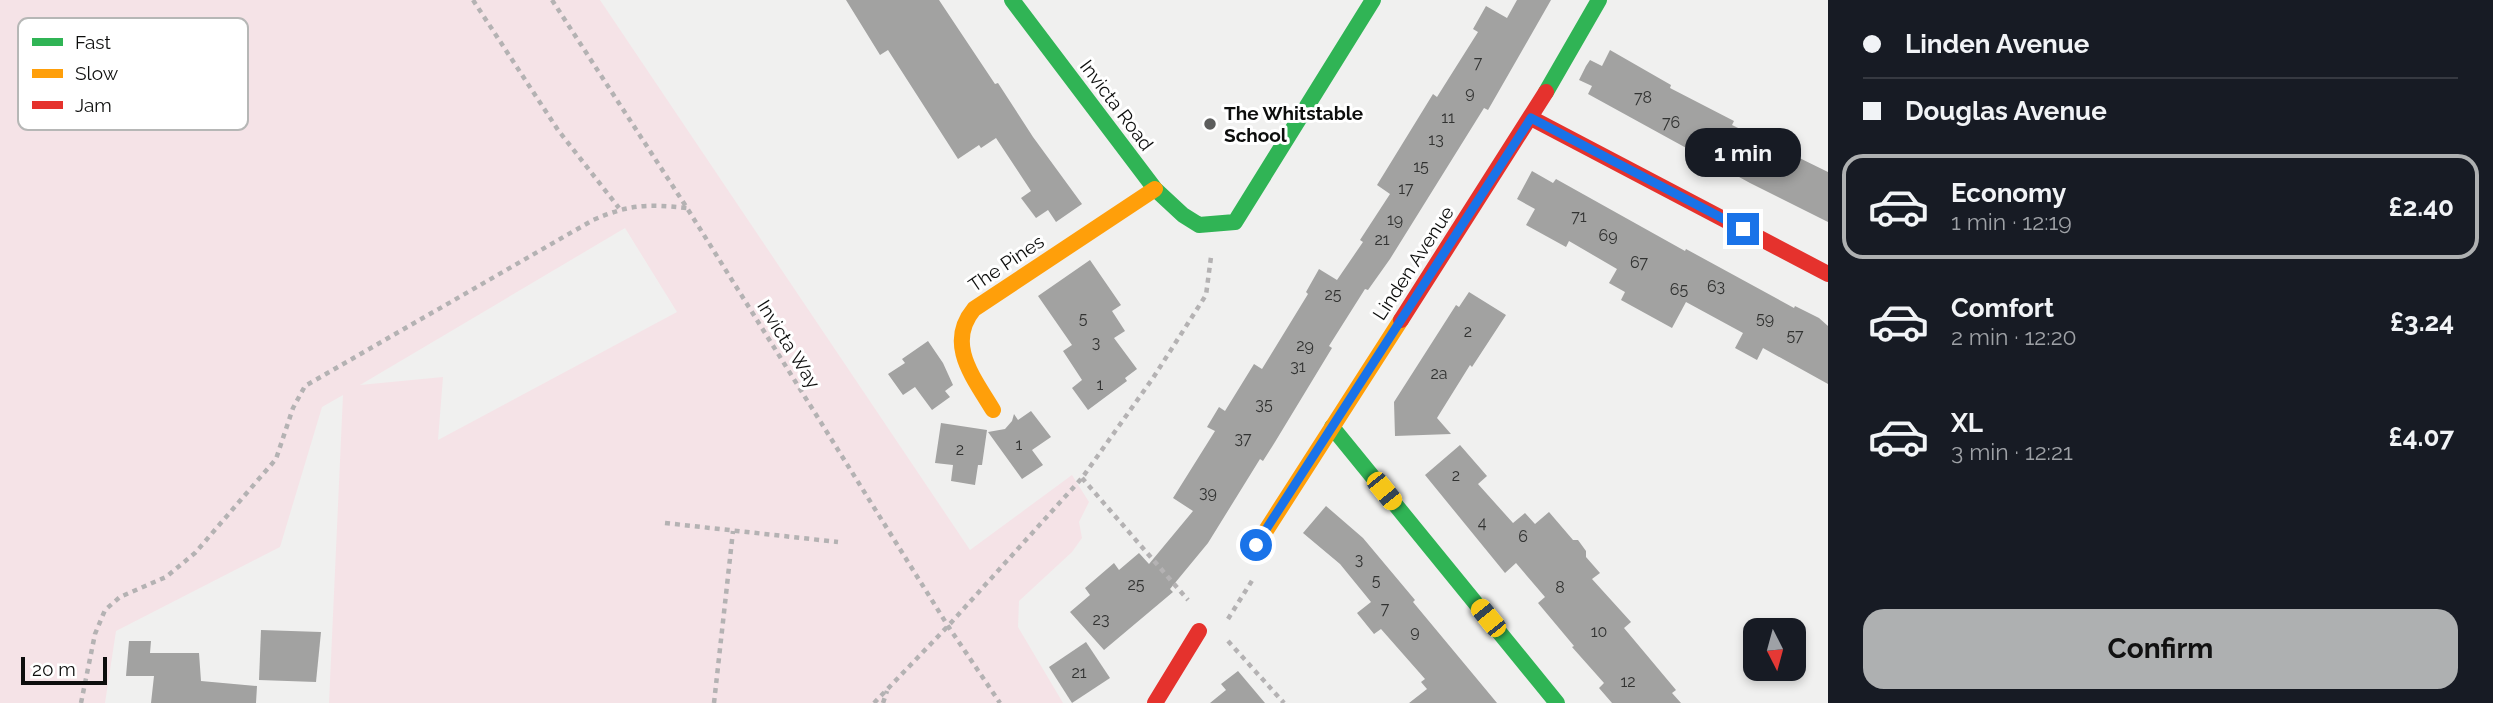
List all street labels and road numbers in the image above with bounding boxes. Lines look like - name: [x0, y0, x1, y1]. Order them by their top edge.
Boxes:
- street label: Invicta Road: [1076, 55, 1158, 155]
- street label: Linden Avenue: [1368, 202, 1458, 324]
- street label: The Pines: [964, 230, 1048, 296]
- street label: Invicta Way: [753, 296, 825, 392]

